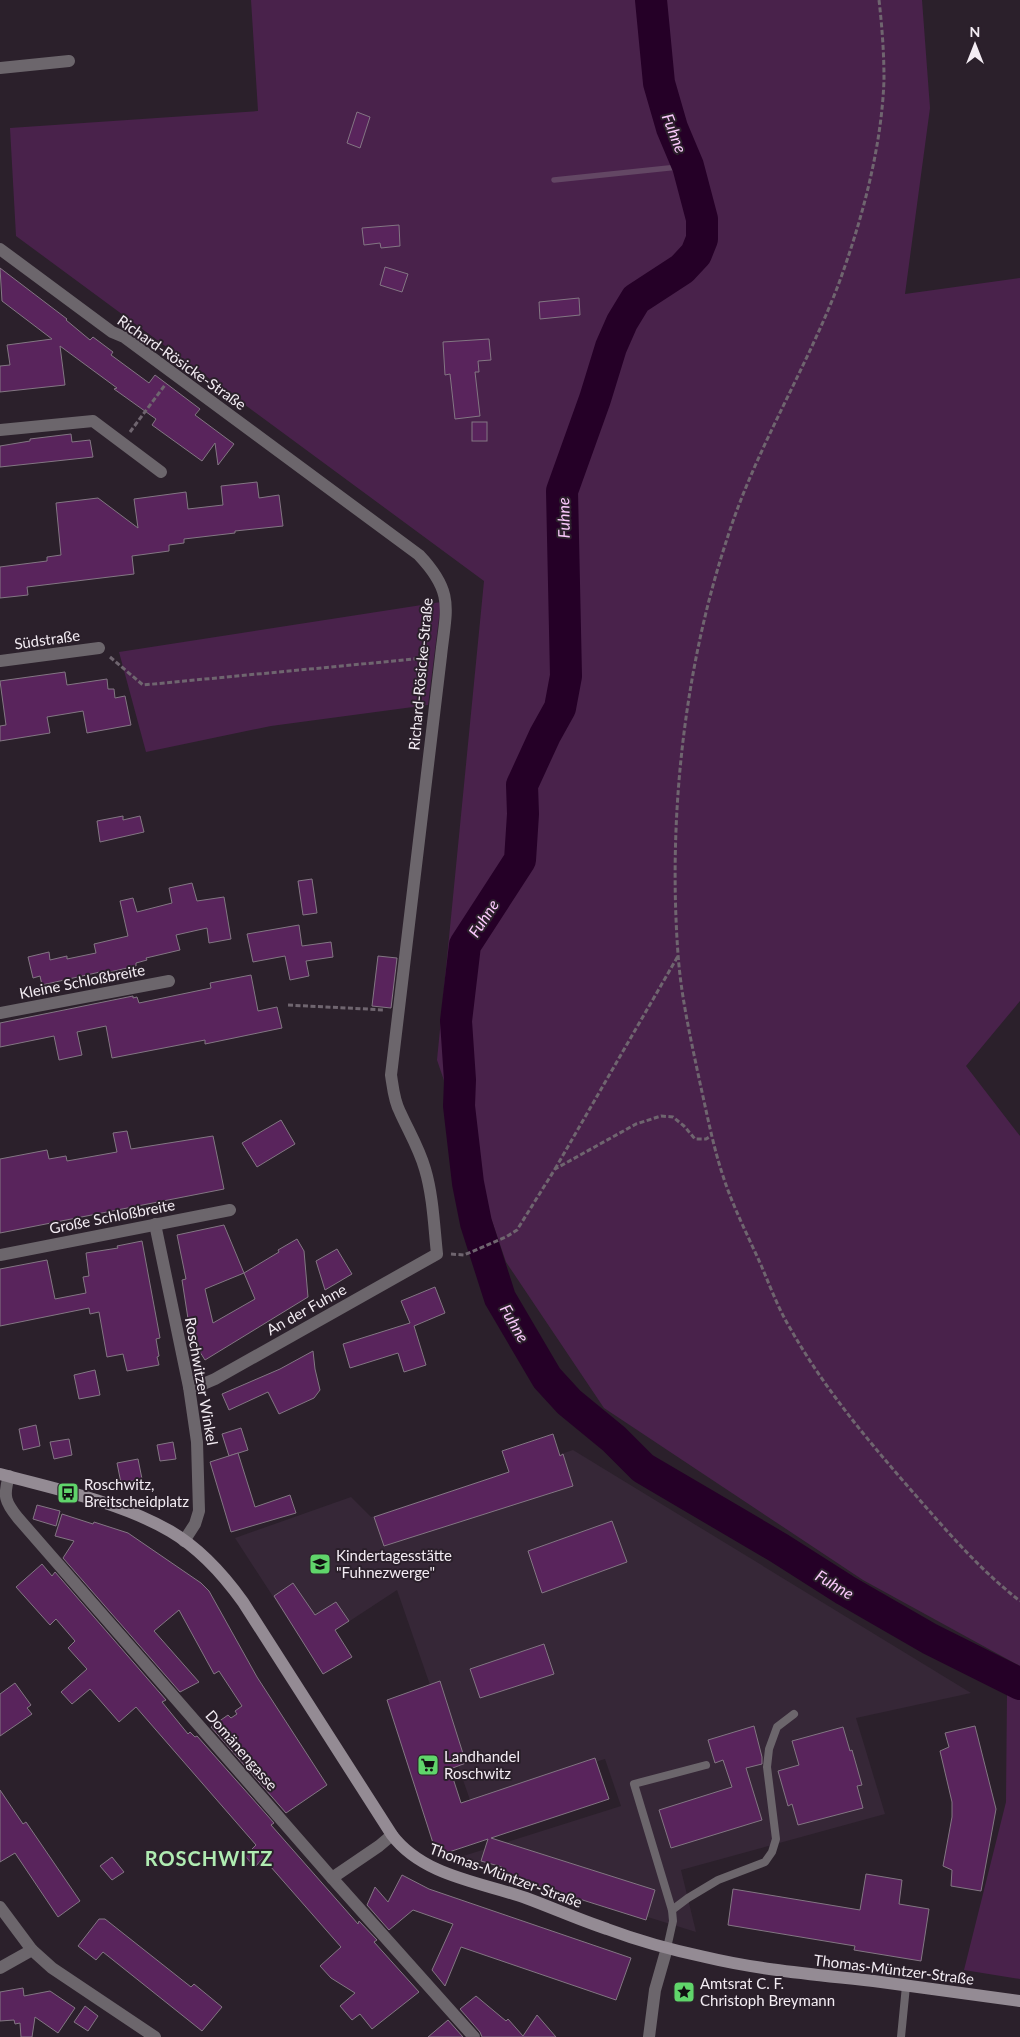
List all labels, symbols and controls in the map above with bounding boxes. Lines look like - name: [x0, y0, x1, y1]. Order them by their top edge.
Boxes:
- north arrow: [950, 20, 1000, 70]
- text: N: [970, 23, 980, 40]
- water label: Fuhne: [659, 110, 691, 156]
- street label: Richard-Rösicke-Straße: [114, 311, 250, 413]
- water label: Fuhne: [553, 497, 573, 539]
- street label: Richard-Rösicke-Straße: [404, 597, 436, 751]
- street label: Südstraße: [13, 625, 81, 653]
- water label: Fuhne: [464, 895, 502, 940]
- street label: Kleine Schloßbreite: [18, 960, 147, 1002]
- street label: Große Schloßbreite: [48, 1195, 176, 1237]
- street label: An der Fuhne: [263, 1280, 349, 1338]
- water label: Fuhne: [497, 1301, 534, 1346]
- street label: Roschwitzer Winkel: [182, 1316, 222, 1446]
- place label: Roschwitz, Breitscheidplatz: [84, 1475, 189, 1510]
- bus stop icon: Roschwitz, Breitscheidplatz: [56, 1481, 80, 1505]
- place label: Kindertagesstätte "Fuhnezwerge": [336, 1546, 452, 1581]
- school or university icon: Kindertagesstätte "Fuhnezwerge": [308, 1552, 332, 1576]
- water label: Fuhne: [813, 1565, 858, 1603]
- street label: Domänengasse: [202, 1706, 282, 1794]
- place label: Landhandel Roschwitz: [444, 1747, 520, 1782]
- supermarket icon: Landhandel Roschwitz: [416, 1753, 440, 1777]
- street label: Thomas-Müntzer-Straße: [427, 1839, 585, 1911]
- district label: ROSCHWITZ: [145, 1846, 273, 1870]
- street label: Thomas-Müntzer-Straße: [813, 1950, 975, 1988]
- place label: Amtsrat C. F. Christoph Breymann: [700, 1974, 835, 2009]
- place icon: Amtsrat C. F. Christoph Breymann: [672, 1980, 696, 2004]

